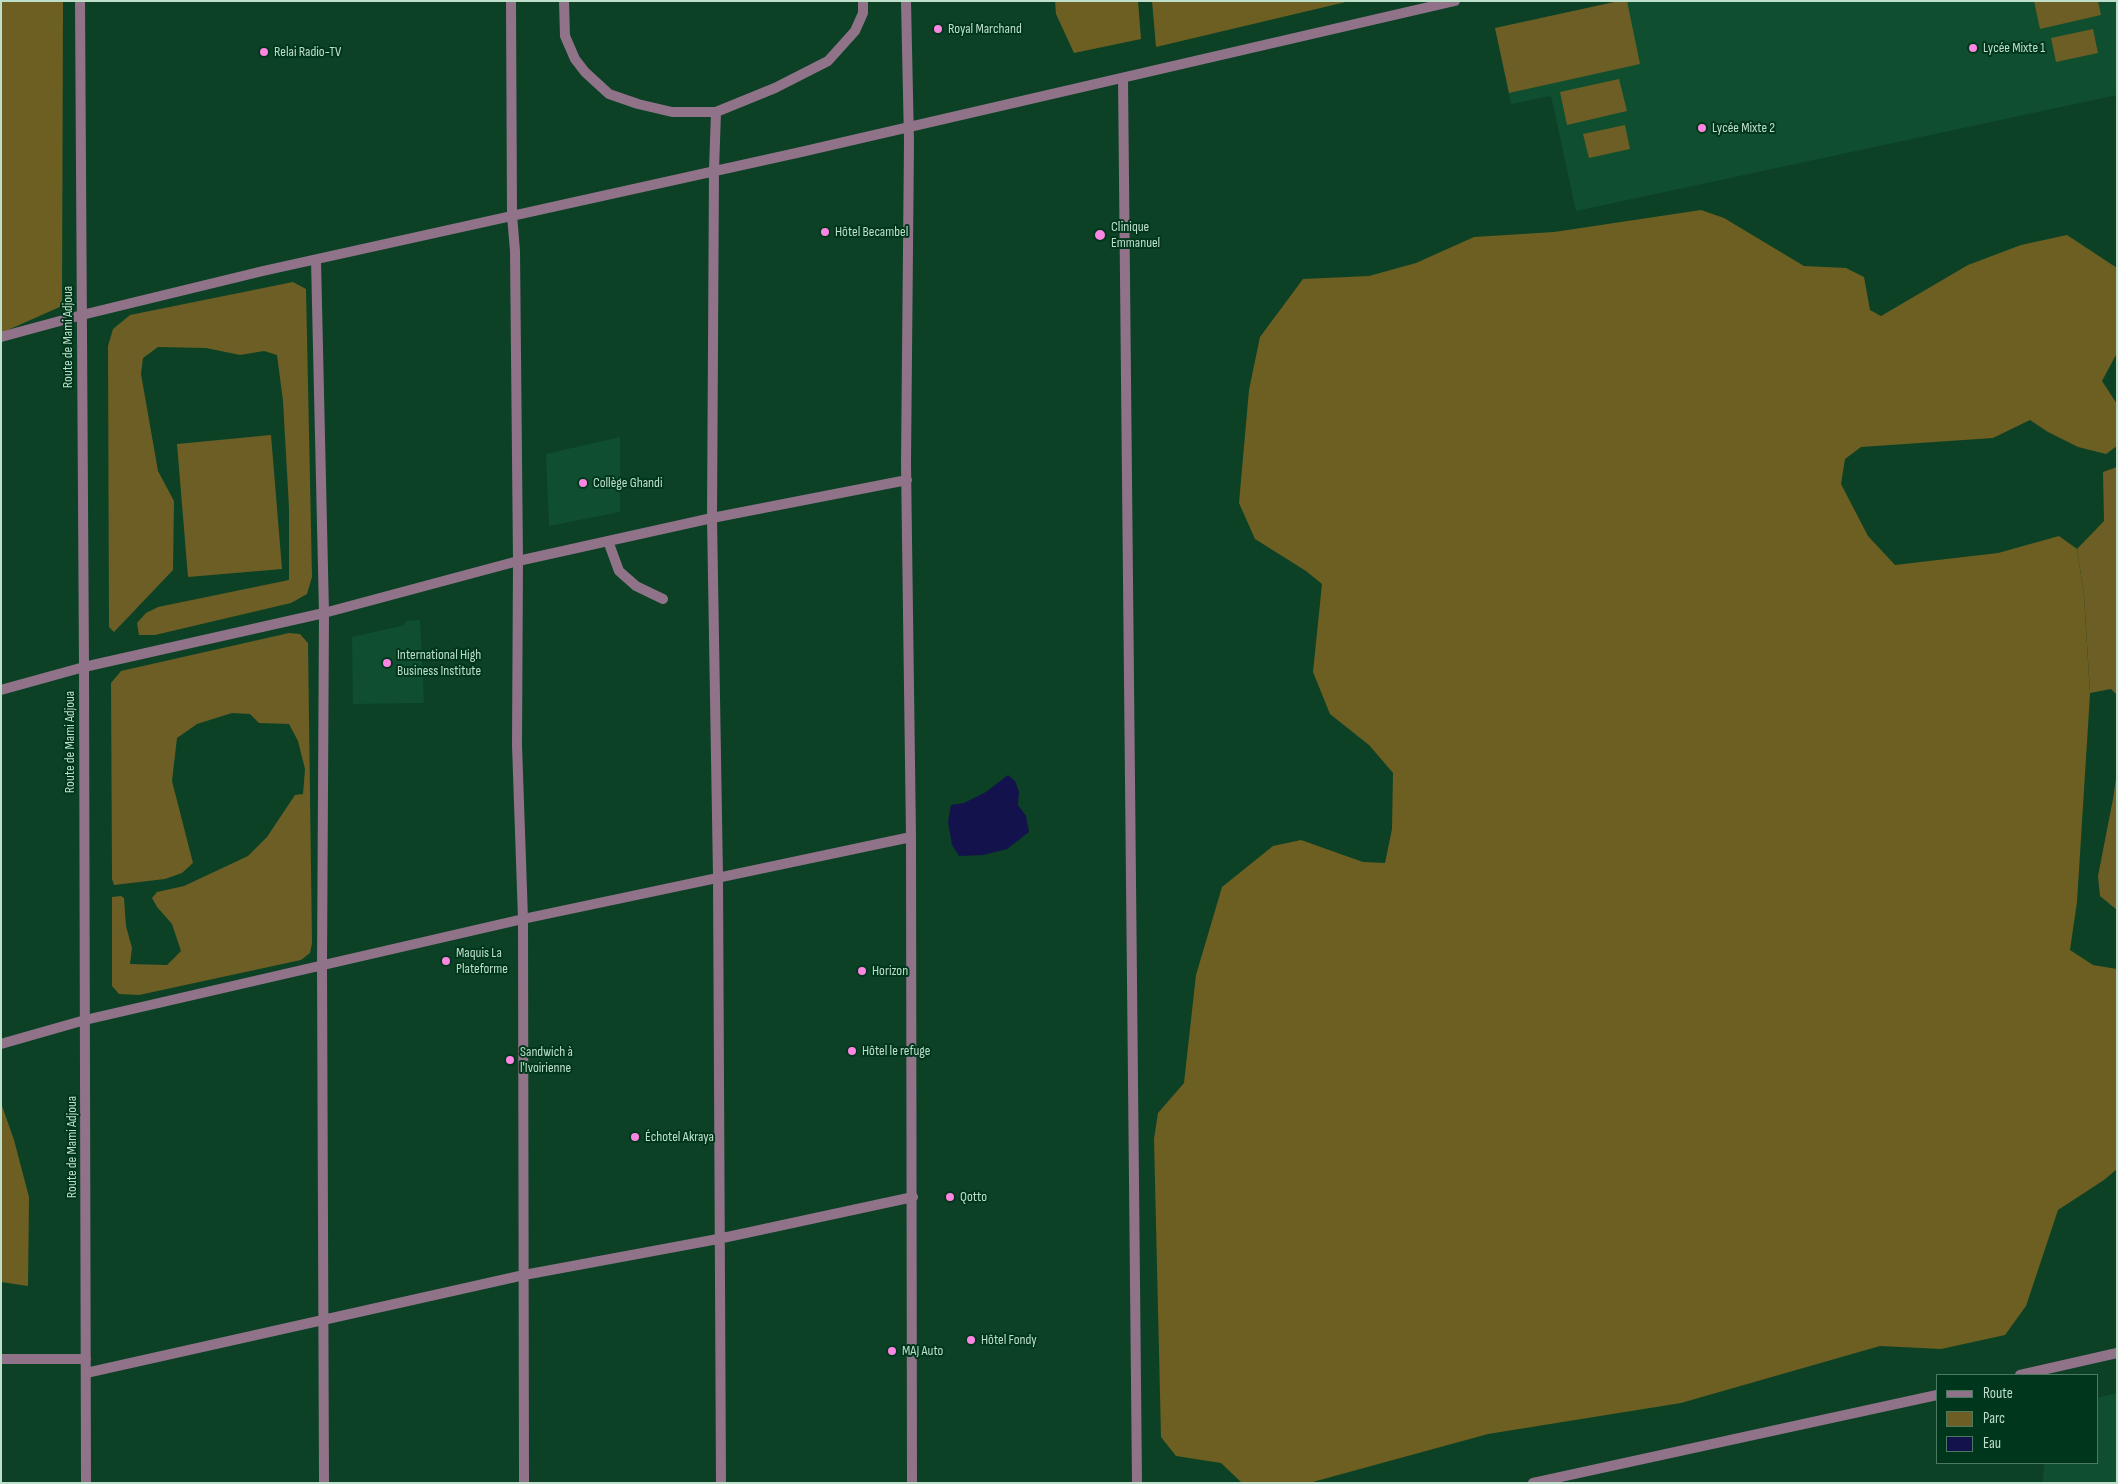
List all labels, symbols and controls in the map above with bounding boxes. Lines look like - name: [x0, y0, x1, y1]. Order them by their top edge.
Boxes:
- place label: Royal Marchand: [948, 21, 1022, 37]
- marker: Royal Marchand: [932, 23, 944, 35]
- place label: Lycée Mixte 1: [1983, 40, 2045, 56]
- marker: Lycée Mixte 1: [1967, 42, 1979, 54]
- place label: Relai Radio-TV: [274, 44, 341, 60]
- marker: Relai Radio-TV: [258, 46, 270, 58]
- place label: Lycée Mixte 2: [1712, 120, 1775, 136]
- marker: Lycée Mixte 2: [1696, 122, 1708, 134]
- place label: Clinique Emmanuel: [1111, 219, 1160, 252]
- place label: Hôtel Becambel: [835, 224, 908, 240]
- marker: Hôtel Becambel: [819, 226, 831, 238]
- marker: Clinique Emmanuel: [1093, 228, 1107, 242]
- street label: Route de Mami Adjoua: [60, 286, 76, 388]
- place label: Collège Ghandi: [593, 475, 663, 491]
- marker: Collège Ghandi: [577, 477, 589, 489]
- place label: International High Business Institute: [397, 647, 481, 680]
- marker: International High Business Institute: [381, 657, 393, 669]
- street label: Route de Mami Adjoua: [62, 691, 78, 793]
- place label: Maquis La Plateforme: [456, 945, 508, 978]
- marker: Maquis La Plateforme: [440, 955, 452, 967]
- place label: Horizon: [872, 963, 908, 979]
- marker: Horizon: [856, 965, 868, 977]
- place label: Hôtel le refuge: [862, 1043, 930, 1059]
- place label: Sandwich à l'Ivoirienne: [520, 1044, 573, 1076]
- marker: Hôtel le refuge: [846, 1045, 858, 1057]
- marker: Sandwich à l'Ivoirienne: [504, 1054, 516, 1066]
- street label: Route de Mami Adjoua: [64, 1096, 80, 1198]
- place label: Échotel Akraya: [645, 1129, 714, 1145]
- marker: Échotel Akraya: [629, 1131, 641, 1143]
- place label: Qotto: [960, 1189, 987, 1205]
- marker: Qotto: [944, 1191, 956, 1203]
- place label: Hôtel Fondy: [981, 1332, 1037, 1348]
- marker: Hôtel Fondy: [965, 1334, 977, 1346]
- place label: MAJ Auto: [902, 1343, 943, 1359]
- marker: MAJ Auto: [886, 1345, 898, 1357]
- legend: [1936, 1374, 2098, 1464]
- text: Route: [1983, 1384, 2013, 1403]
- text: Parc: [1983, 1409, 2005, 1428]
- text: Eau: [1983, 1434, 2001, 1453]

